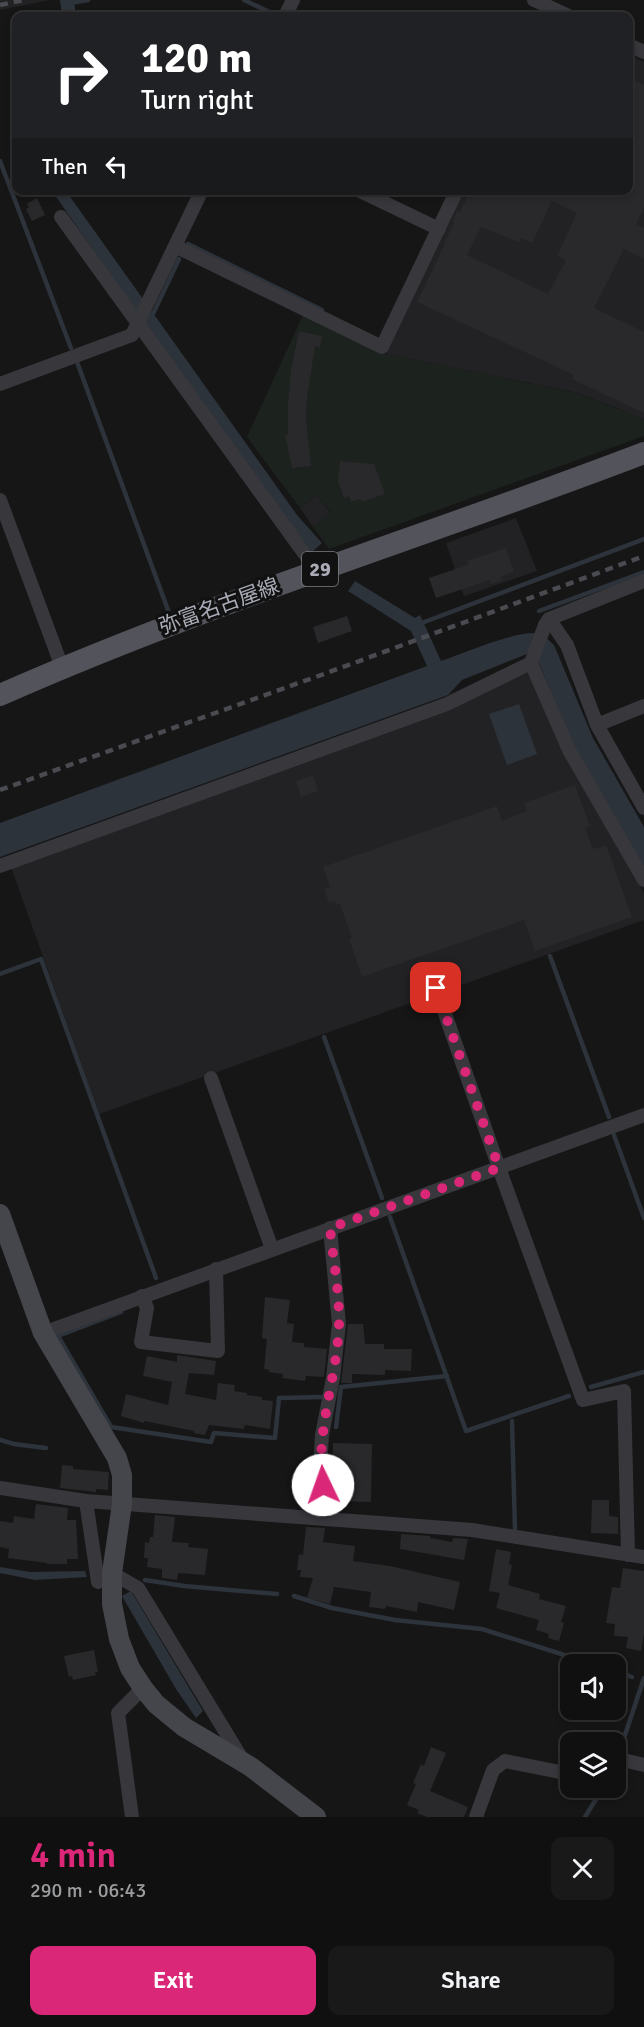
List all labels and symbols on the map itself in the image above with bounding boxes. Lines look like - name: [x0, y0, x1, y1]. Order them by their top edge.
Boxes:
- road number: 29: [302, 552, 338, 586]
- street label: 弥富名古屋線: [155, 572, 283, 640]
- pin: [410, 962, 461, 1013]
- position arrow: [291, 1453, 355, 1517]

